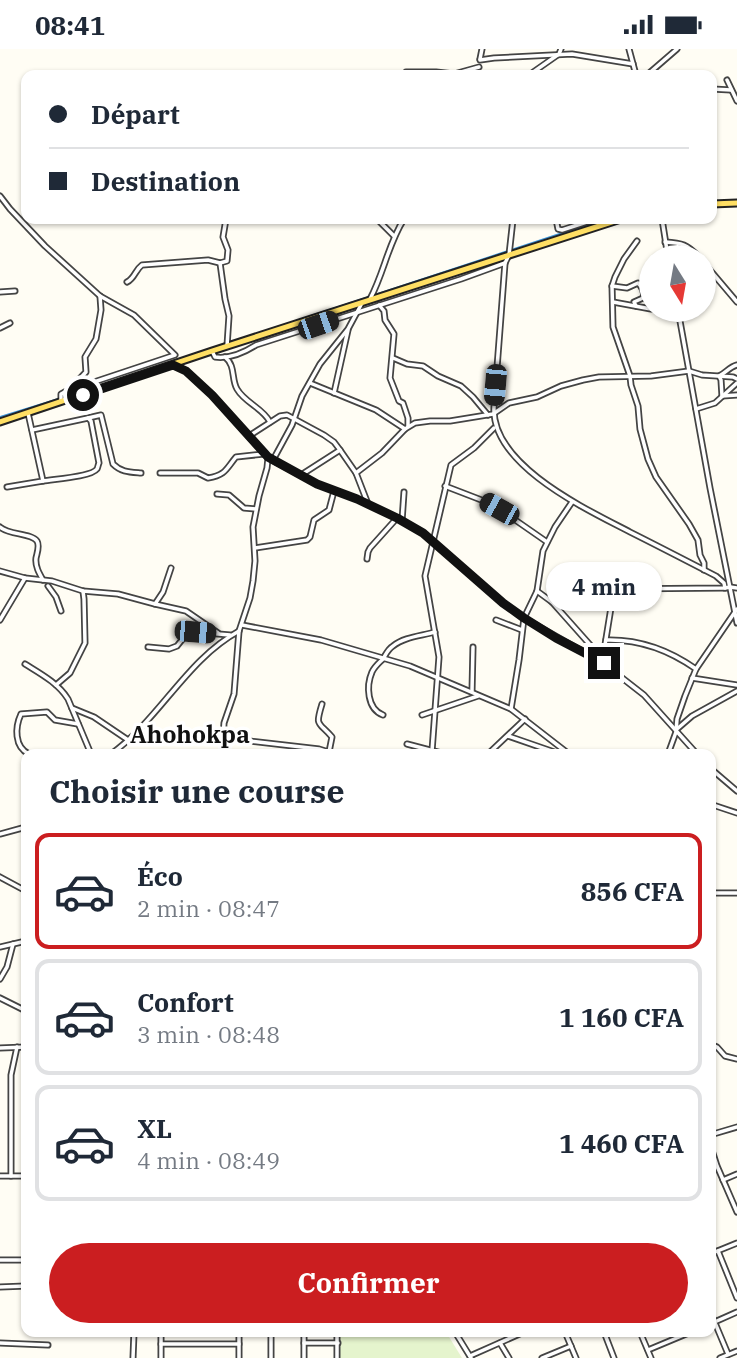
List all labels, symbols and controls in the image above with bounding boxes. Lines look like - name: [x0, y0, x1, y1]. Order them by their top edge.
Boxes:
- text: 08:41: [35, 8, 105, 42]
- text: Départ: [91, 97, 180, 131]
- text: Destination: [91, 164, 240, 198]
- north arrow: [639, 245, 716, 322]
- map controls: [639, 245, 716, 322]
- car: [295, 308, 342, 342]
- car: [483, 363, 508, 407]
- route start: [67, 379, 99, 411]
- car: [476, 490, 523, 528]
- callout: 4 min: [546, 561, 662, 611]
- text: 4 min: [572, 571, 636, 601]
- car: [174, 620, 217, 644]
- route end: [588, 647, 620, 679]
- district label: Ahohokpa: [130, 718, 250, 750]
- text: Choisir une course: [49, 770, 345, 812]
- text: Éco: [137, 859, 183, 893]
- icon: car: [53, 860, 116, 923]
- text: 856 CFA: [581, 874, 684, 908]
- text: 2 min · 08:47: [137, 893, 280, 923]
- text: Confort: [137, 985, 234, 1019]
- icon: car: [53, 986, 116, 1049]
- text: 1 160 CFA: [559, 1000, 684, 1034]
- text: 3 min · 08:48: [137, 1019, 280, 1049]
- text: XL: [137, 1111, 172, 1145]
- icon: car: [53, 1112, 116, 1175]
- text: 1 460 CFA: [559, 1126, 684, 1160]
- text: 4 min · 08:49: [137, 1145, 280, 1175]
- button: Confirmer: [49, 1243, 688, 1323]

